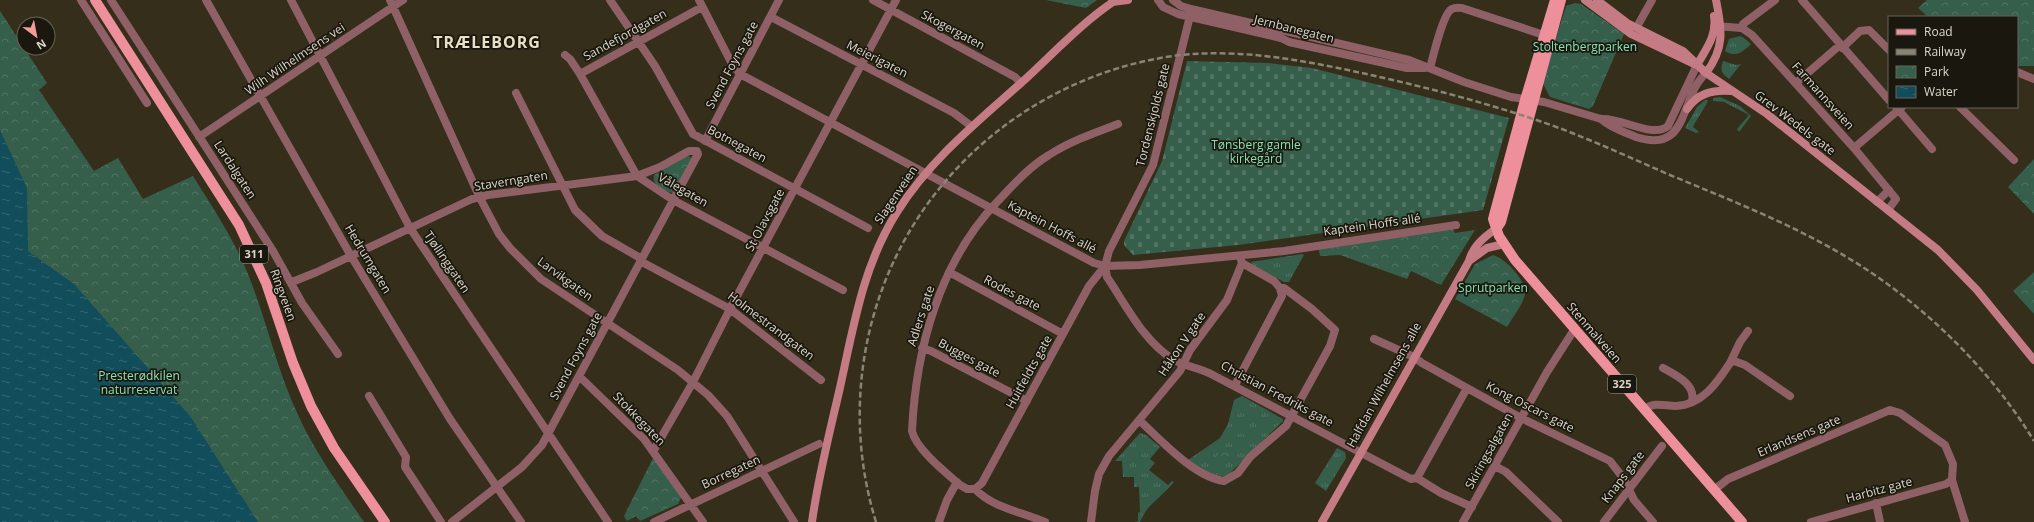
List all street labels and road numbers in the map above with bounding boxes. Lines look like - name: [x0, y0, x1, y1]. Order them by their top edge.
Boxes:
- street label: Sandefjordgaten: [580, 5, 669, 64]
- street label: Skogergaten: [918, 6, 988, 53]
- street label: Jernbanegaten: [1251, 10, 1336, 47]
- street label: Svend Foyns gate: [701, 18, 762, 112]
- street label: Wilh Wilhelmsens vei: [241, 19, 348, 98]
- street label: Meierigaten: [844, 36, 911, 81]
- street label: Farmannsveien: [1788, 58, 1858, 133]
- street label: Tordenskjolds gate: [1131, 61, 1174, 168]
- street label: Grev Wedels gate: [1751, 86, 1840, 159]
- street label: Botnegaten: [705, 121, 770, 166]
- street label: Lardalgaten: [210, 137, 261, 202]
- street label: Slagenveien: [870, 162, 921, 227]
- street label: Staverngaten: [473, 166, 549, 195]
- street label: Vålegaten: [655, 168, 711, 211]
- street label: St Olavsgate: [741, 185, 788, 254]
- street label: Kaptein Hoffs allé: [1005, 196, 1100, 257]
- street label: Kaptein Hoffs allé: [1322, 209, 1422, 240]
- street label: Hedrumgaten: [341, 221, 396, 296]
- street label: Tjøllinggaten: [420, 227, 474, 296]
- road number: 311: [240, 245, 268, 263]
- street label: Larvikgaten: [534, 253, 596, 304]
- street label: Ringveien: [266, 266, 301, 323]
- street label: Rodes gate: [981, 271, 1044, 315]
- street label: Adlers gate: [903, 283, 938, 348]
- street label: Holmestrandgaten: [724, 287, 818, 364]
- street label: Stenmalveien: [1563, 299, 1626, 367]
- street label: Håkon V gate: [1154, 308, 1209, 379]
- street label: Svend Foyns gate: [545, 309, 606, 403]
- street label: Halfdan Wilhelmsens alle: [1342, 319, 1425, 450]
- street label: Huitfeldts gate: [1001, 332, 1056, 412]
- street label: Bugges gate: [935, 334, 1003, 381]
- street label: Christian Fredriks gate: [1218, 357, 1337, 431]
- road number: 325: [1608, 375, 1636, 393]
- street label: Kong Oscars gate: [1483, 377, 1578, 436]
- street label: Stokkegaten: [609, 388, 669, 449]
- street label: Skiringsalgaten: [1461, 410, 1517, 492]
- street label: Erlandsens gate: [1755, 410, 1843, 461]
- street label: Knaps gate: [1597, 447, 1648, 506]
- street label: Borregaten: [699, 451, 763, 493]
- street label: Harbitz gate: [1844, 472, 1914, 507]

